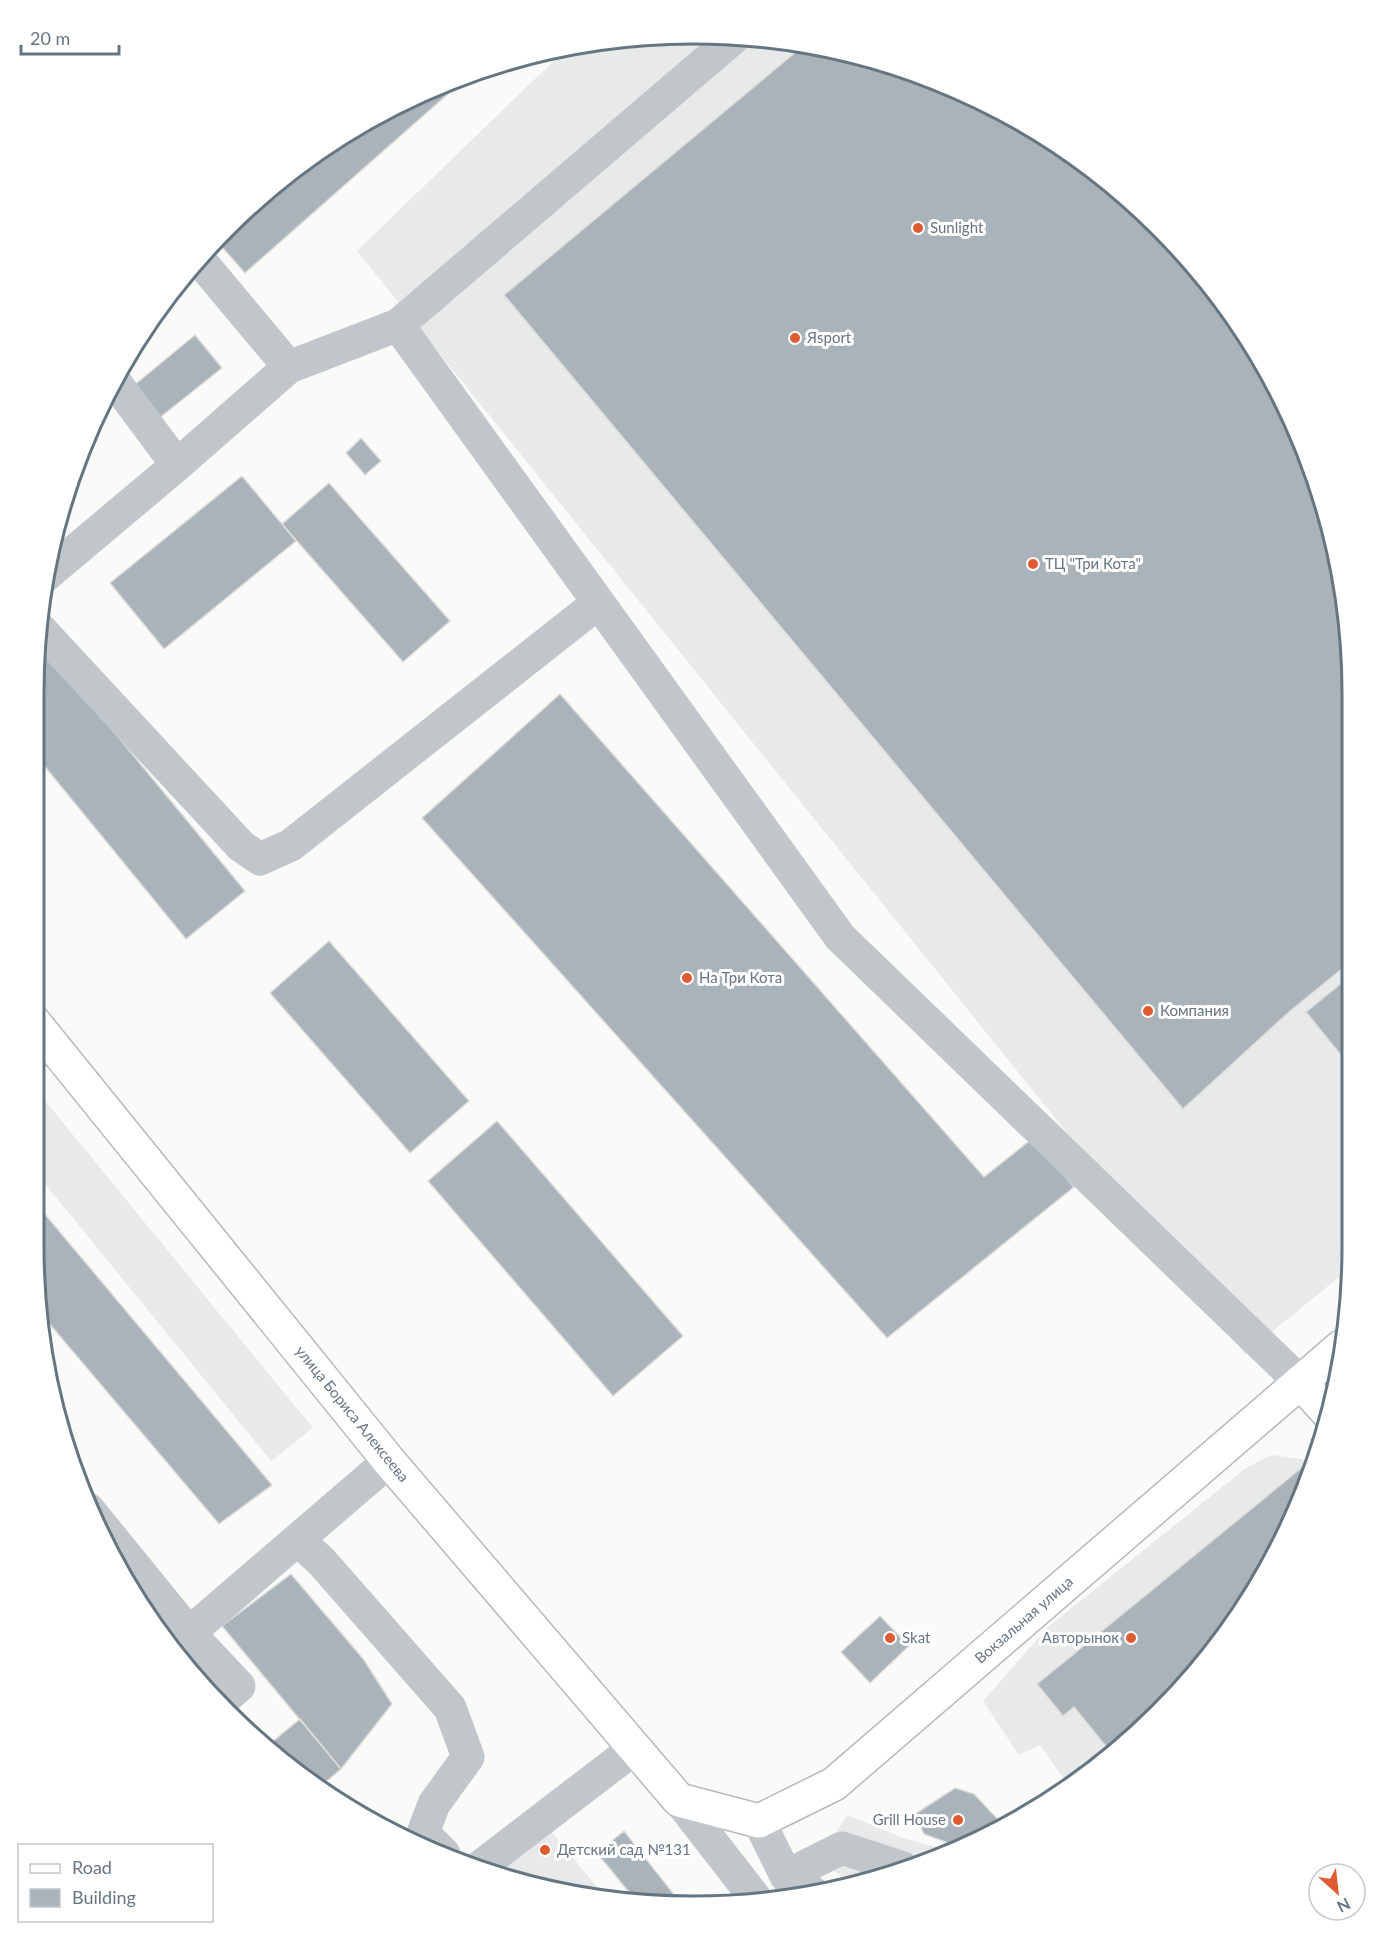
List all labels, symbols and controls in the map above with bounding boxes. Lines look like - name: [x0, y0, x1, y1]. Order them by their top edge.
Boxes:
- scale bar: [21, 18, 118, 56]
- text: 20 m: [30, 27, 70, 49]
- place label: Sunlight: [930, 218, 984, 236]
- marker: Sunlight: [911, 221, 925, 235]
- place label: Яsport: [806, 328, 852, 346]
- marker: Яsport: [788, 331, 802, 345]
- place label: ТЦ "Три Кота": [1045, 554, 1141, 572]
- marker: ТЦ "Три Кота": [1026, 557, 1040, 571]
- place label: На Три Кота: [699, 968, 782, 986]
- marker: На Три Кота: [680, 971, 694, 985]
- place label: Компания: [1160, 1001, 1229, 1019]
- marker: Компания: [1141, 1004, 1155, 1018]
- street label: улица Бориса Алексеева: [292, 1342, 413, 1485]
- street label: Вокзальная улица: [971, 1572, 1076, 1667]
- place label: Skat: [902, 1628, 931, 1646]
- place label: Авторынок: [1042, 1628, 1119, 1646]
- marker: Skat: [883, 1631, 897, 1645]
- marker: Авторынок: [1124, 1631, 1138, 1645]
- place label: Grill House: [873, 1810, 946, 1828]
- marker: Grill House: [951, 1813, 965, 1827]
- place label: Детский сад №131: [557, 1840, 691, 1858]
- marker: Детский сад №131: [538, 1843, 552, 1857]
- legend: [18, 1844, 213, 1922]
- text: Road: [72, 1856, 112, 1878]
- north arrow: [1307, 1862, 1367, 1922]
- text: Building: [72, 1886, 136, 1908]
- text: N: [1334, 1895, 1354, 1917]

